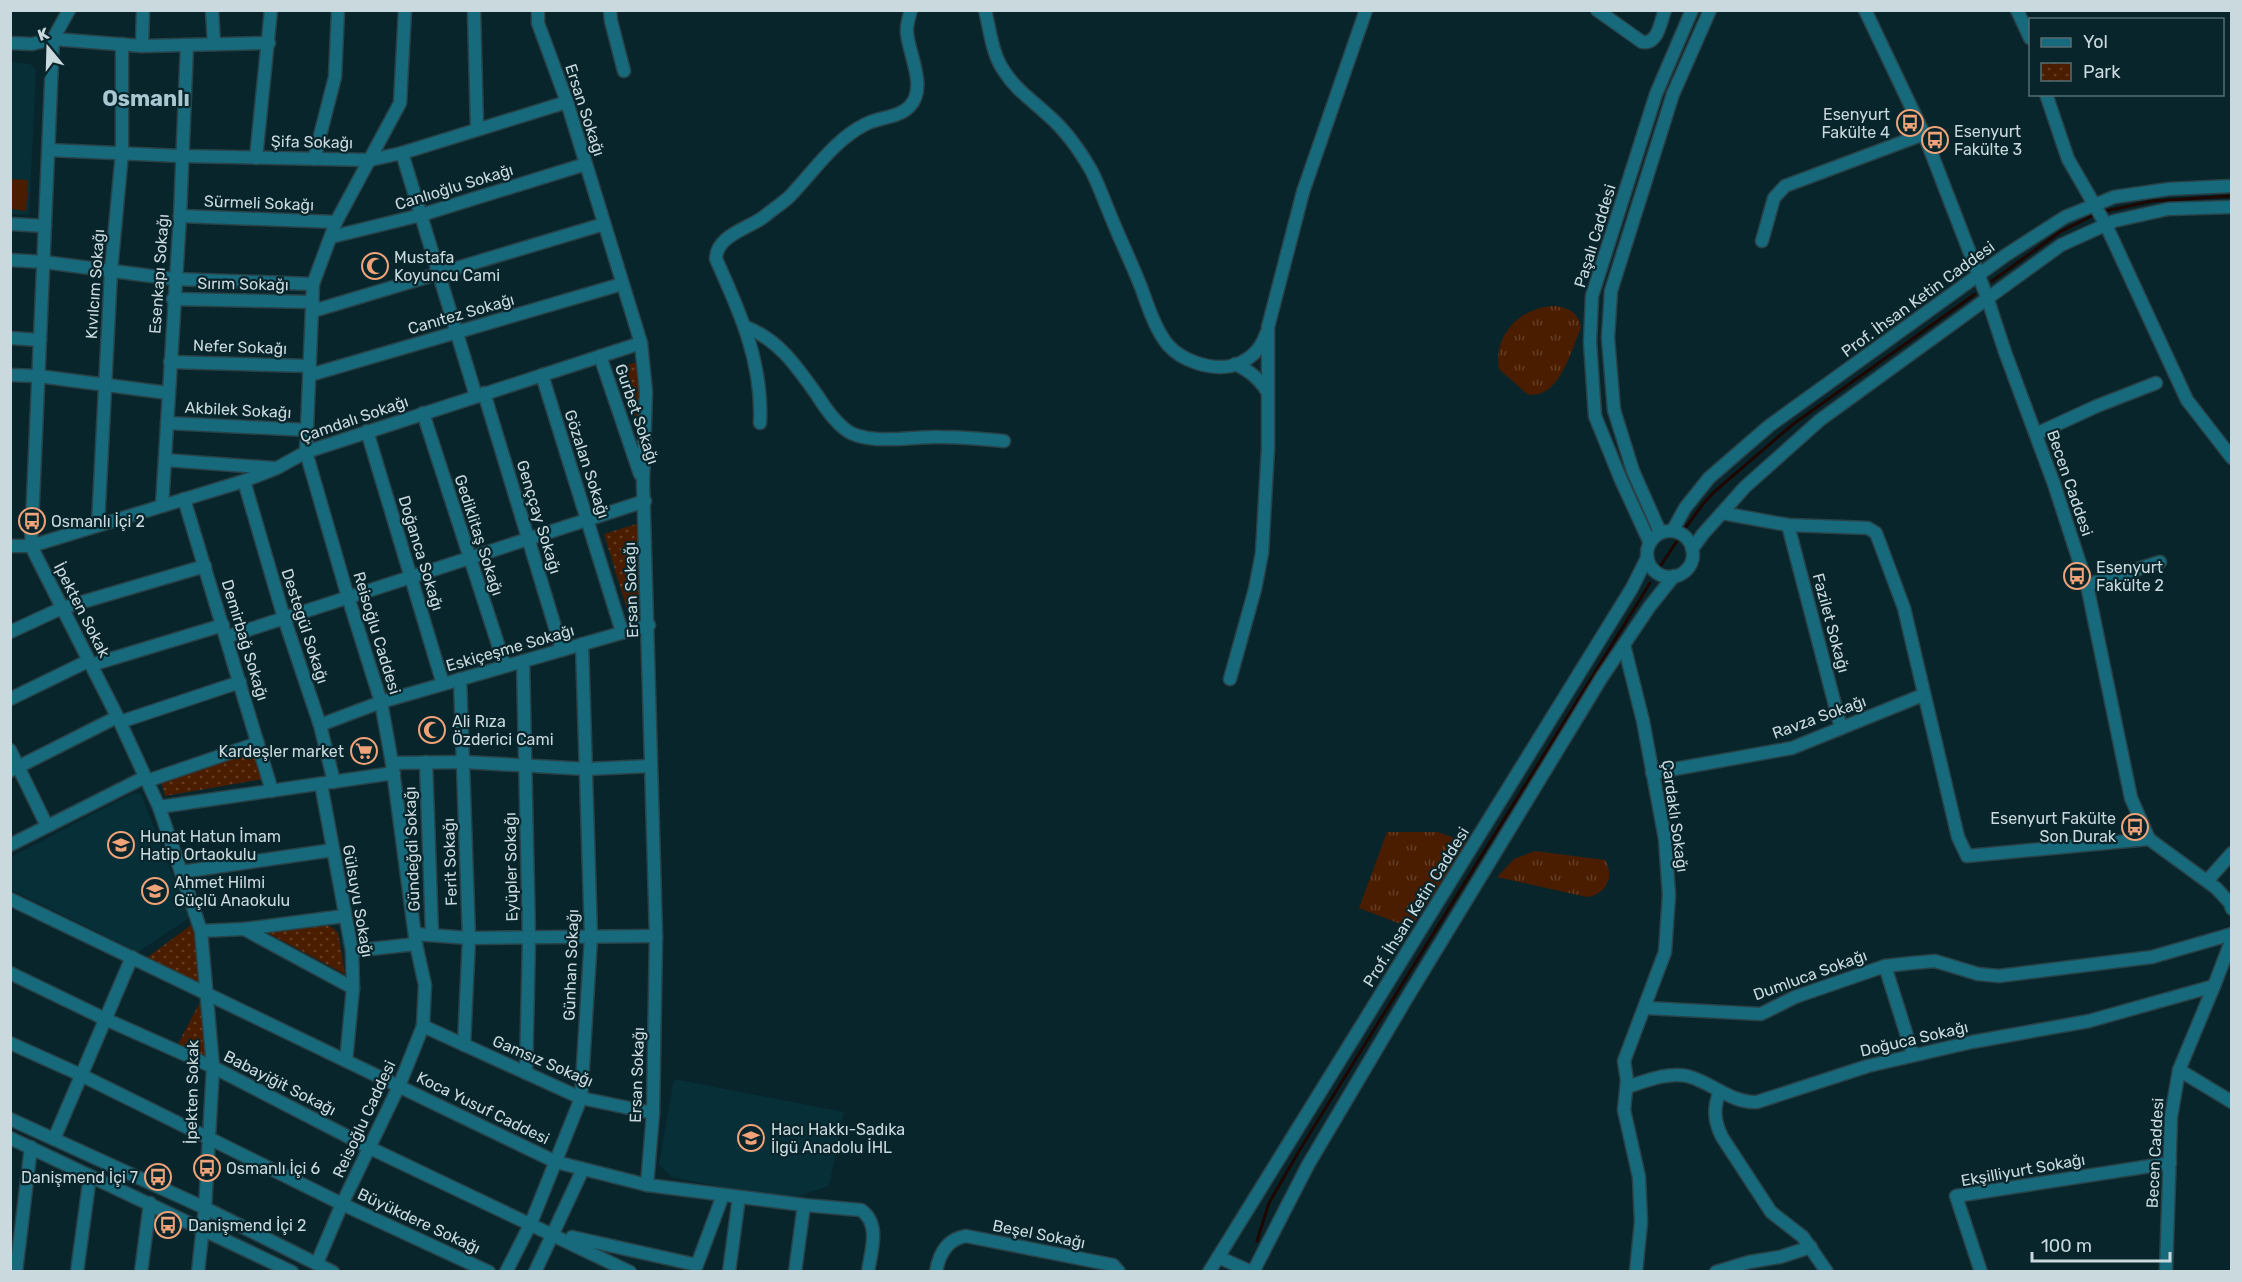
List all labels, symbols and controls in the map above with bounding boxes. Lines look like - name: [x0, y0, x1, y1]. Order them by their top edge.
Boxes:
- north arrow: [18, 18, 78, 78]
- legend: [2029, 18, 2224, 96]
- text: K: [35, 23, 52, 45]
- text: Yol: [2083, 31, 2108, 53]
- street label: Ersan Sokağı: [561, 61, 609, 159]
- text: Park: [2083, 61, 2121, 83]
- district label: Osmanlı: [102, 85, 190, 112]
- place label: Esenyurt Fakülte 4: [1821, 105, 1890, 142]
- bus stop icon: Esenyurt Fakülte 4: [1895, 108, 1925, 138]
- place label: Esenyurt Fakülte 3: [1954, 122, 2022, 159]
- bus stop icon: Esenyurt Fakülte 3: [1920, 125, 1950, 155]
- street label: Şifa Sokağı: [271, 132, 353, 152]
- street label: Canlıoğlu Sokağı: [393, 160, 515, 214]
- street label: Paşalı Caddesi: [1570, 182, 1620, 290]
- street label: Sürmeli Sokağı: [204, 192, 314, 214]
- street label: Esenkapı Sokağı: [145, 213, 173, 335]
- street label: Kıvılcım Sokağı: [82, 228, 108, 340]
- street label: Prof. İhsan Ketin Caddesi: [1838, 237, 1998, 361]
- place label: Mustafa Koyuncu Cami: [394, 248, 500, 285]
- mosque icon: Mustafa Koyuncu Cami: [360, 251, 390, 281]
- street label: Sırım Sokağı: [197, 274, 289, 294]
- street label: Canıtez Sokağı: [406, 290, 516, 338]
- street label: Nefer Sokağı: [193, 336, 287, 358]
- street label: Gurbet Sokağı: [611, 361, 663, 467]
- street label: Çamdalı Sokağı: [297, 392, 411, 446]
- street label: Akbilek Sokağı: [184, 398, 292, 422]
- street label: Gözalan Sokağı: [561, 407, 613, 521]
- street label: Becen Caddesi: [2043, 428, 2097, 538]
- street label: Genççay Sokağı: [513, 458, 565, 576]
- street label: Gediklitaş Sokağı: [451, 472, 507, 598]
- street label: Doğanca Sokağı: [394, 493, 448, 613]
- bus stop icon: Osmanlı İçi 2: [17, 506, 47, 536]
- place label: Osmanlı İçi 2: [51, 512, 145, 531]
- street label: Ersan Sokağı: [620, 542, 642, 638]
- place label: Esenyurt Fakülte 2: [2096, 558, 2164, 595]
- street label: İpekten Sokak: [50, 559, 114, 661]
- bus stop icon: Esenyurt Fakülte 2: [2062, 561, 2092, 591]
- street label: Destegül Sokağı: [277, 566, 333, 686]
- street label: Reisoğlu Caddesi: [349, 569, 405, 697]
- street label: Fazilet Sokağı: [1809, 571, 1853, 675]
- street label: Demirbağ Sokağı: [218, 577, 272, 703]
- street label: Eskiçeşme Sokağı: [444, 621, 576, 675]
- street label: Ravza Sokağı: [1770, 691, 1868, 743]
- place label: Ali Rıza Özderici Cami: [452, 712, 554, 749]
- mosque icon: Ali Rıza Özderici Cami: [417, 715, 447, 745]
- supermarket icon: Kardeşler market: [349, 736, 379, 766]
- place label: Kardeşler market: [218, 742, 344, 761]
- street label: Çardaklı Sokağı: [1658, 759, 1692, 873]
- street label: Gündeğdi Sokağı: [400, 786, 424, 912]
- place label: Esenyurt Fakülte Son Durak: [1990, 809, 2117, 846]
- street label: Eyüpler Sokağı: [501, 812, 521, 922]
- bus stop icon: Esenyurt Fakülte Son Durak: [2120, 812, 2150, 842]
- street label: Ferit Sokağı: [439, 818, 461, 906]
- street label: Prof. İhsan Ketin Caddesi: [1359, 824, 1473, 990]
- place label: Hunat Hatun İmam Hatip Ortaokulu: [140, 827, 281, 864]
- school or university icon: Hunat Hatun İmam Hatip Ortaokulu: [106, 830, 136, 860]
- street label: Gülsuyu Sokağı: [339, 843, 377, 959]
- place label: Ahmet Hilmi Güçlü Anaokulu: [174, 873, 290, 910]
- school or university icon: Ahmet Hilmi Güçlü Anaokulu: [140, 876, 170, 906]
- street label: Günhan Sokağı: [560, 909, 582, 1021]
- street label: Dumluca Sokağı: [1751, 946, 1869, 1004]
- street label: Doğuca Sokağı: [1858, 1017, 1970, 1061]
- street label: Ersan Sokağı: [626, 1027, 648, 1123]
- street label: Gamsız Sokağı: [490, 1031, 596, 1091]
- street label: İpekten Sokak: [182, 1039, 202, 1144]
- street label: Babayiğit Sokağı: [221, 1047, 339, 1119]
- street label: Reisoğlu Caddesi: [329, 1057, 399, 1181]
- street label: Koca Yusuf Caddesi: [413, 1068, 553, 1148]
- street label: Becen Caddesi: [2143, 1097, 2167, 1209]
- place label: Hacı Hakkı-Sadıka İlgü Anadolu İHL: [771, 1120, 905, 1157]
- school or university icon: Hacı Hakkı-Sadıka İlgü Anadolu İHL: [736, 1123, 766, 1153]
- street label: Ekşilliyurt Sokağı: [1959, 1150, 2087, 1190]
- bus stop icon: Osmanlı İçi 6: [192, 1153, 222, 1183]
- place label: Osmanlı İçi 6: [226, 1159, 320, 1178]
- bus stop icon: Danişmend İçi 7: [143, 1162, 173, 1192]
- place label: Danişmend İçi 7: [21, 1168, 138, 1187]
- street label: Büyükdere Sokağı: [355, 1184, 483, 1258]
- bus stop icon: Danişmend İçi 2: [153, 1210, 183, 1240]
- place label: Danişmend İçi 2: [188, 1216, 306, 1235]
- street label: Beşel Sokağı: [991, 1216, 1087, 1252]
- scale bar: [2032, 1225, 2170, 1263]
- text: 100 m: [2041, 1235, 2092, 1257]

